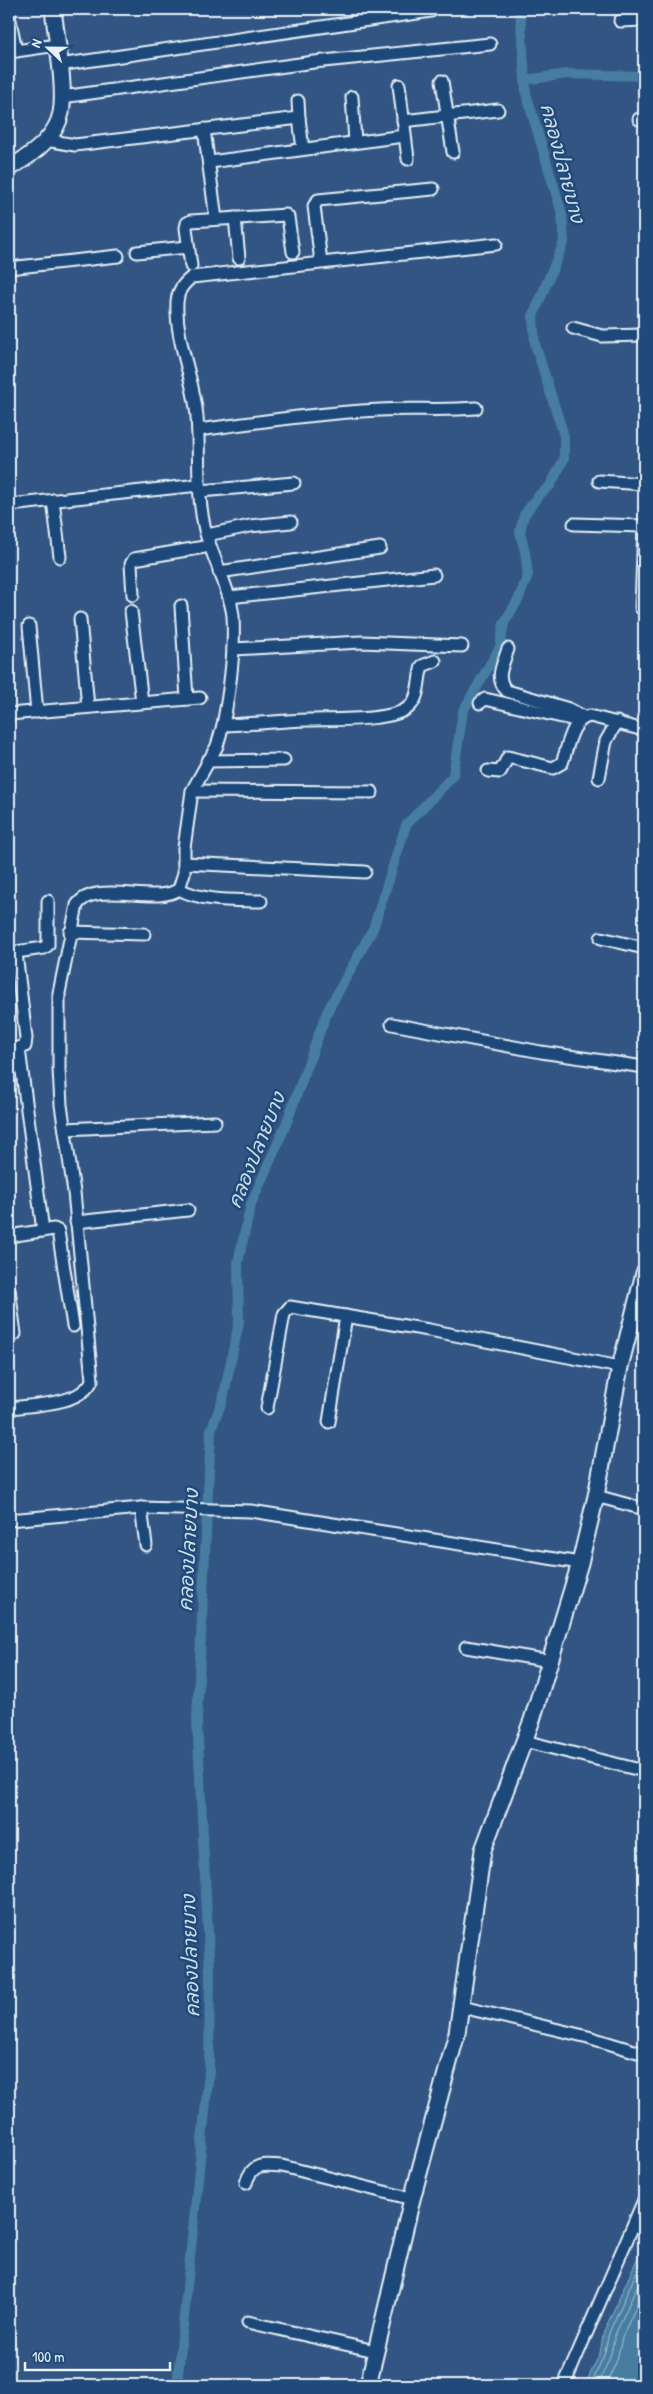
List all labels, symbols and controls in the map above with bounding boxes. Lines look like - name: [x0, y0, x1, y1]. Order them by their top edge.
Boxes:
- north arrow: [22, 22, 72, 72]
- text: N: [25, 35, 46, 50]
- water label: คลองปลายบาง: [535, 101, 592, 227]
- water label: คลองปลายบาง: [221, 1086, 292, 1212]
- water label: คลองปลายบาง: [172, 1486, 204, 1612]
- water label: คลองปลายบาง: [175, 1892, 205, 2018]
- scale bar: [25, 2339, 170, 2371]
- text: 100 m: [32, 2346, 65, 2367]

